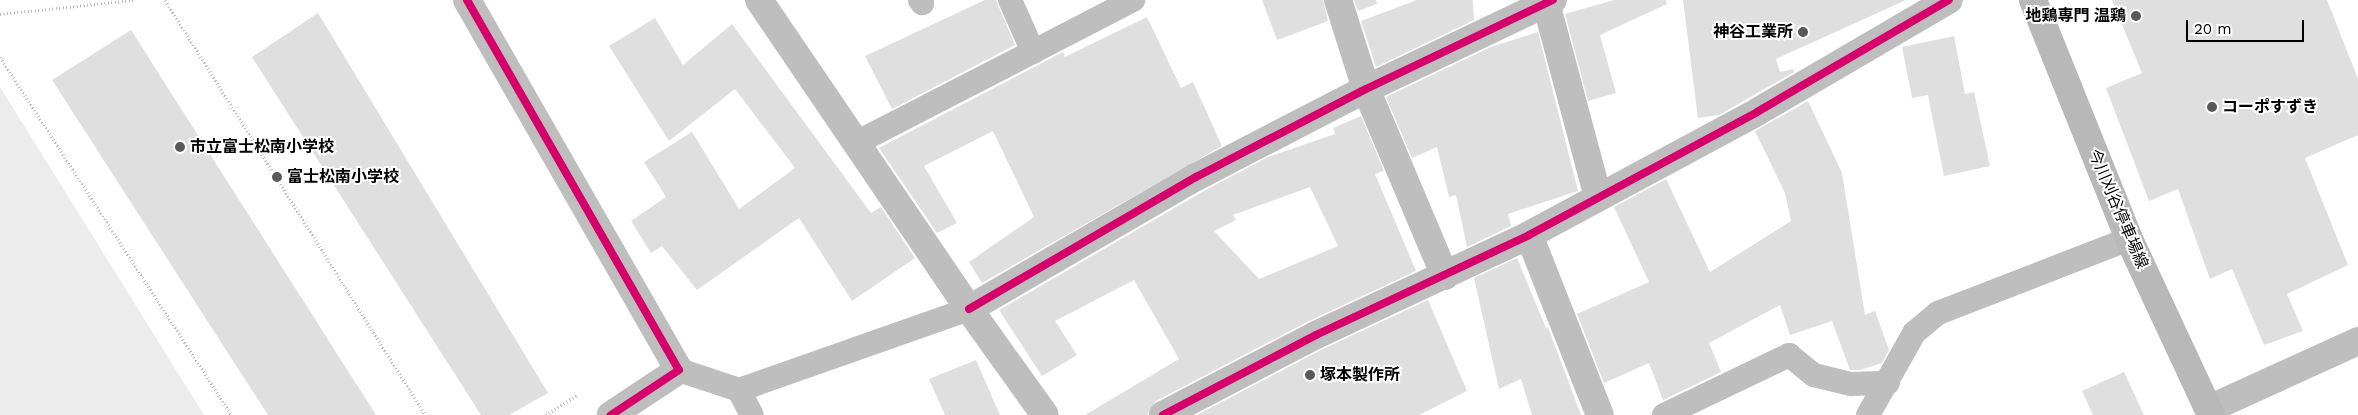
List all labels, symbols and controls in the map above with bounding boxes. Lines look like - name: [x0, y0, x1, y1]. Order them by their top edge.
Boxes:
- place label: 地鶏専門 温鶏: [2025, 6, 2126, 26]
- marker: 地鶏専門 温鶏: [2130, 10, 2142, 22]
- scale bar: [2188, 10, 2306, 42]
- text: 20 m: [2194, 20, 2232, 38]
- place label: 神谷工業所: [1713, 22, 1793, 42]
- marker: 神谷工業所: [1797, 26, 1809, 38]
- place label: コーポすずき: [2222, 97, 2318, 117]
- marker: コーポすずき: [2206, 101, 2218, 113]
- place label: 市立富士松南小学校: [190, 137, 334, 157]
- marker: 市立富士松南小学校: [174, 141, 186, 153]
- street label: 今川刈谷停車場線: [2084, 146, 2152, 272]
- place label: 富士松南小学校: [287, 167, 399, 187]
- marker: 富士松南小学校: [271, 171, 283, 183]
- place label: 塚本製作所: [1320, 365, 1400, 385]
- marker: 塚本製作所: [1304, 369, 1316, 381]

